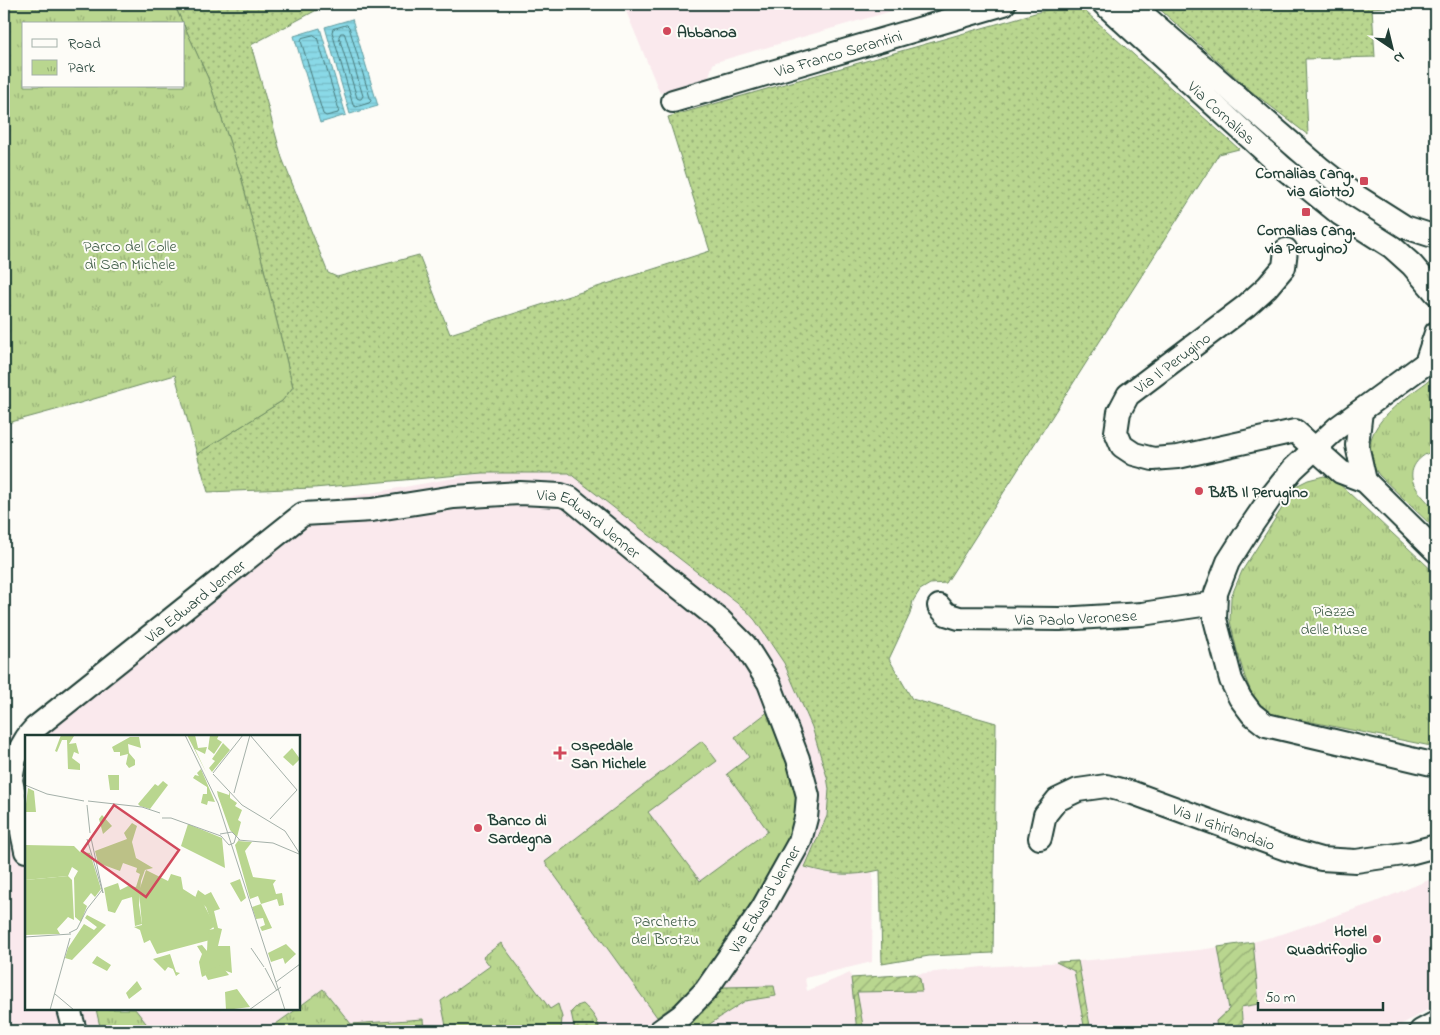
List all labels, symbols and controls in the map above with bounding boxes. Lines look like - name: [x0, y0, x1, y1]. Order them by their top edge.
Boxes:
- place label: Abbanoa: [677, 21, 737, 45]
- legend: [22, 22, 185, 88]
- north arrow: [1368, 22, 1418, 72]
- street label: Via Franco Serantini: [771, 24, 905, 85]
- marker: Abbanoa: [661, 25, 673, 37]
- text: Road: [68, 33, 101, 55]
- text: N: [1389, 46, 1408, 69]
- text: Park: [68, 57, 96, 79]
- street label: Via Cornalias: [1181, 75, 1260, 151]
- place label: Cornalias (ang. via Giotto): [1255, 162, 1355, 204]
- marker: Cornalias (ang. via Giotto): [1358, 175, 1370, 187]
- marker: Cornalias (ang. via Perugino): [1300, 206, 1312, 218]
- place label: Cornalias (ang. via Perugino): [1257, 219, 1356, 262]
- park label: Parco del Colle di San Michele: [83, 235, 177, 277]
- street label: Via Il Perugino: [1129, 327, 1216, 401]
- place label: B&B Il Perugino: [1208, 481, 1308, 506]
- street label: Via Edward Jenner: [535, 484, 645, 565]
- marker: B&B Il Perugino: [1193, 485, 1205, 497]
- street label: Via Edward Jenner: [140, 554, 251, 650]
- park label: Piazza delle Muse: [1301, 600, 1368, 642]
- street label: Via Paolo Veronese: [1014, 604, 1138, 633]
- place label: Ospedale San Michele: [571, 734, 647, 776]
- inset map: [25, 735, 300, 1010]
- marker: Ospedale San Michele: [553, 746, 567, 760]
- street label: Via Il Ghirlandaio: [1167, 798, 1278, 858]
- place label: Banco di Sardegna: [487, 809, 552, 852]
- marker: Banco di Sardegna: [472, 822, 484, 834]
- street label: Via Edward Jenner: [723, 841, 808, 960]
- park label: Parchetto del Brotzu: [631, 910, 699, 952]
- place label: Hotel Quadrifoglio: [1287, 920, 1367, 963]
- marker: Hotel Quadrifoglio: [1371, 933, 1383, 945]
- scale bar: [1258, 980, 1382, 1012]
- text: 50 m: [1265, 987, 1296, 1009]

